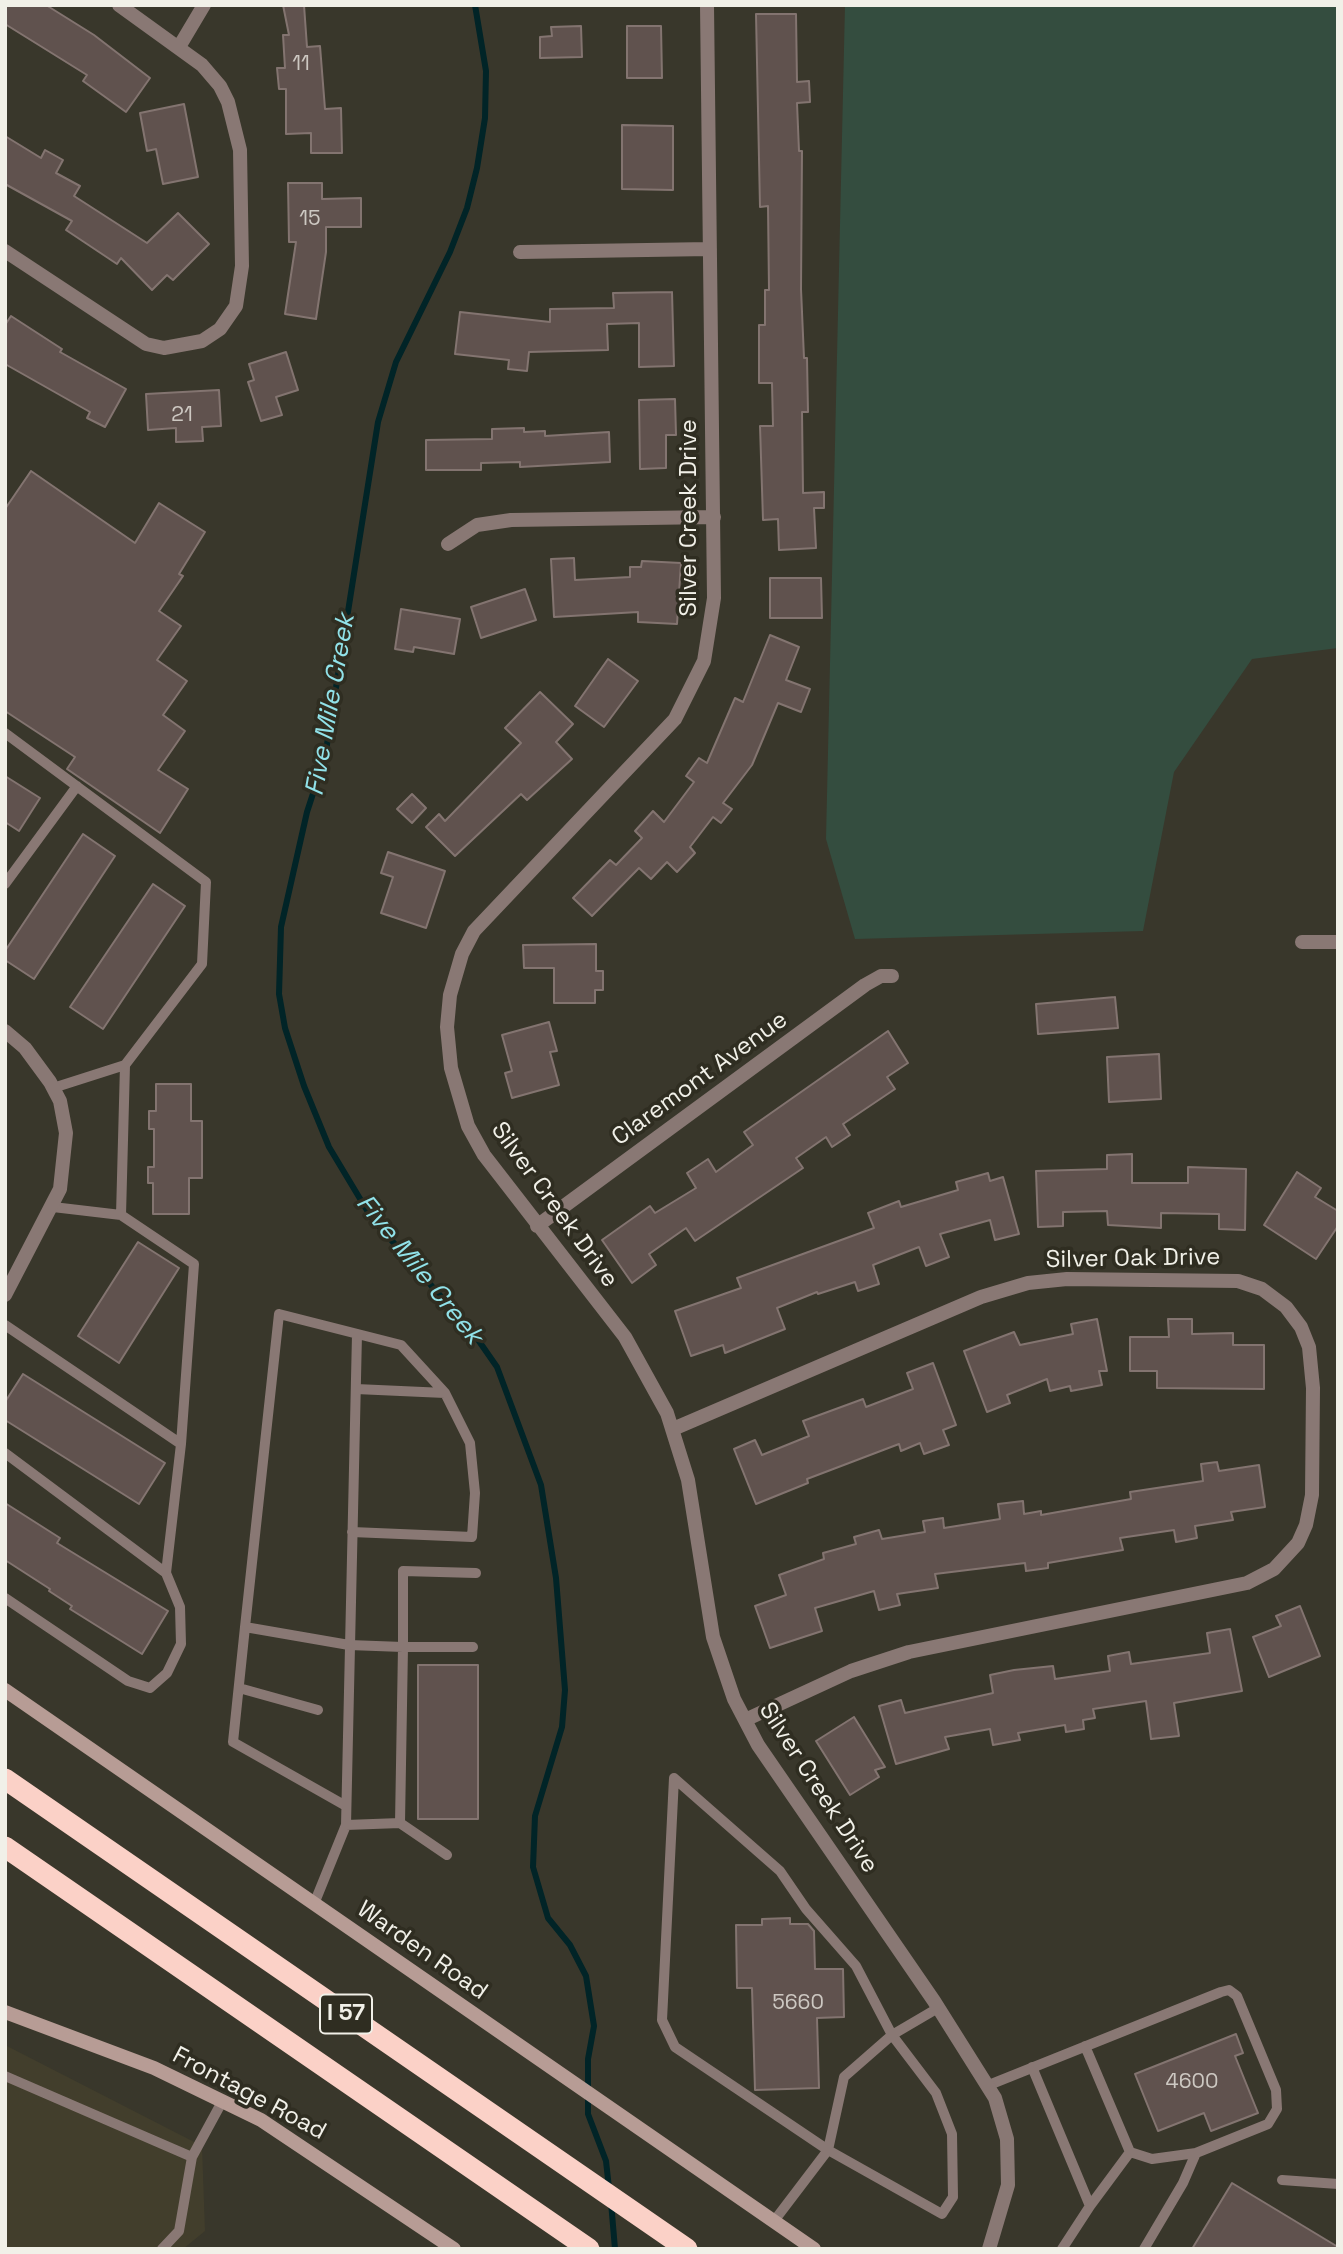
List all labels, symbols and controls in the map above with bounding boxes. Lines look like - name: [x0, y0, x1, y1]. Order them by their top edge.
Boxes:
- house number: 11: [292, 51, 310, 77]
- house number: 15: [299, 206, 321, 232]
- house number: 21: [171, 402, 193, 428]
- street label: Silver Creek Drive: [675, 419, 703, 617]
- water label: Five Mile Creek: [300, 612, 362, 798]
- street label: Claremont Avenue: [607, 1006, 793, 1152]
- street label: Silver Creek Drive: [484, 1117, 624, 1293]
- water label: Five Mile Creek: [349, 1189, 489, 1351]
- street label: Silver Oak Drive: [1045, 1243, 1221, 1275]
- street label: Silver Creek Drive: [752, 1697, 884, 1879]
- street label: Warden Road: [351, 1895, 493, 2007]
- house number: 5660: [772, 1990, 824, 2016]
- road number: I 57: [320, 1994, 372, 2034]
- street label: Frontage Road: [167, 2041, 331, 2147]
- house number: 4600: [1166, 2069, 1218, 2095]

